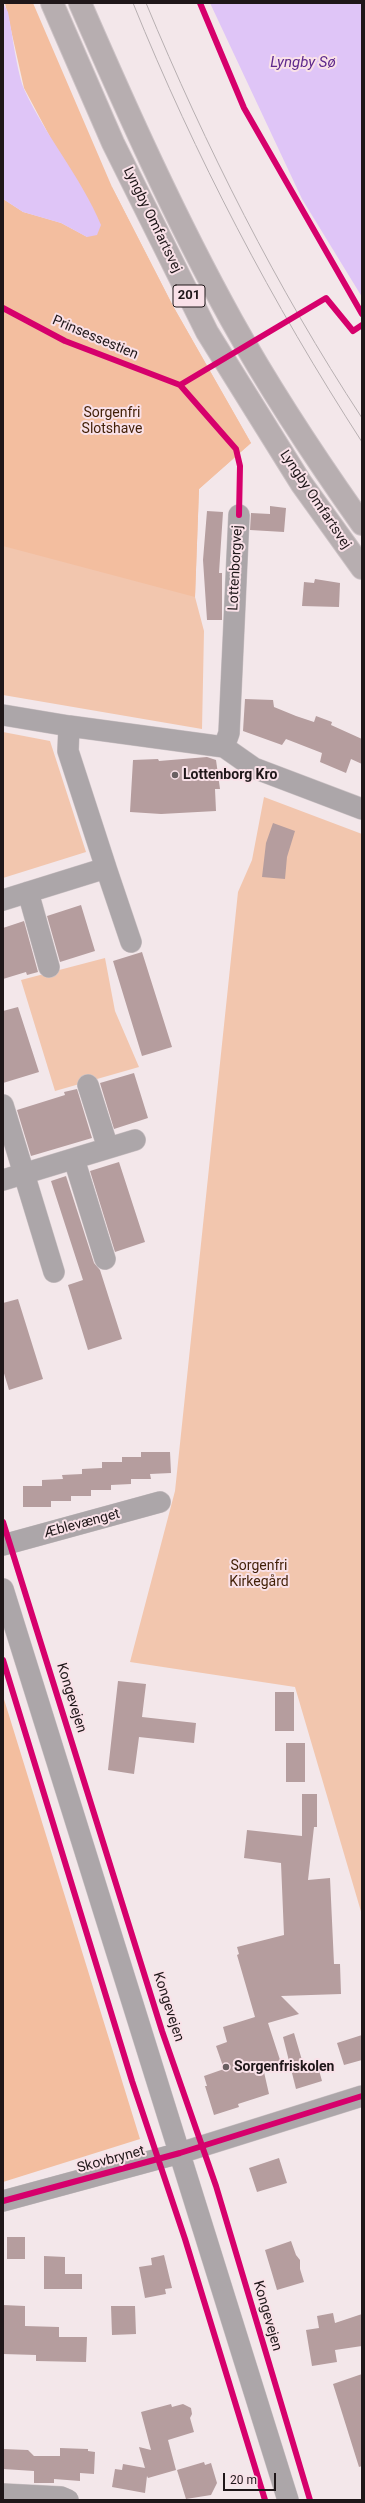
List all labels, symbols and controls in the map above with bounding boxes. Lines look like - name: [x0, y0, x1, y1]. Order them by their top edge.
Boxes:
- water label: Lyngby Sø: [270, 54, 336, 72]
- street label: Lyngby Omfartsvej: [119, 164, 185, 276]
- road number: 201: [173, 285, 205, 307]
- street label: Prinsessestien: [50, 312, 140, 364]
- park label: Sorgenfri Slotshave: [82, 405, 142, 438]
- street label: Lyngby Omfartsvej: [276, 447, 354, 553]
- street label: Lottenborgvej: [225, 525, 247, 611]
- place label: Lottenborg Kro: [183, 767, 277, 783]
- marker: Lottenborg Kro: [170, 770, 180, 780]
- street label: Æblevænget: [42, 1506, 122, 1542]
- park label: Sorgenfri Kirkegård: [229, 1558, 289, 1590]
- street label: Kongevejen: [52, 1661, 90, 1735]
- street label: Kongevejen: [149, 1970, 187, 2044]
- place label: Sorgenfriskolen: [234, 2059, 334, 2075]
- marker: Sorgenfriskolen: [221, 2062, 231, 2072]
- street label: Skovbrynet: [75, 2143, 147, 2177]
- street label: Kongevejen: [249, 2279, 285, 2353]
- scale bar: [225, 2465, 278, 2491]
- text: 20 m: [230, 2473, 257, 2487]

